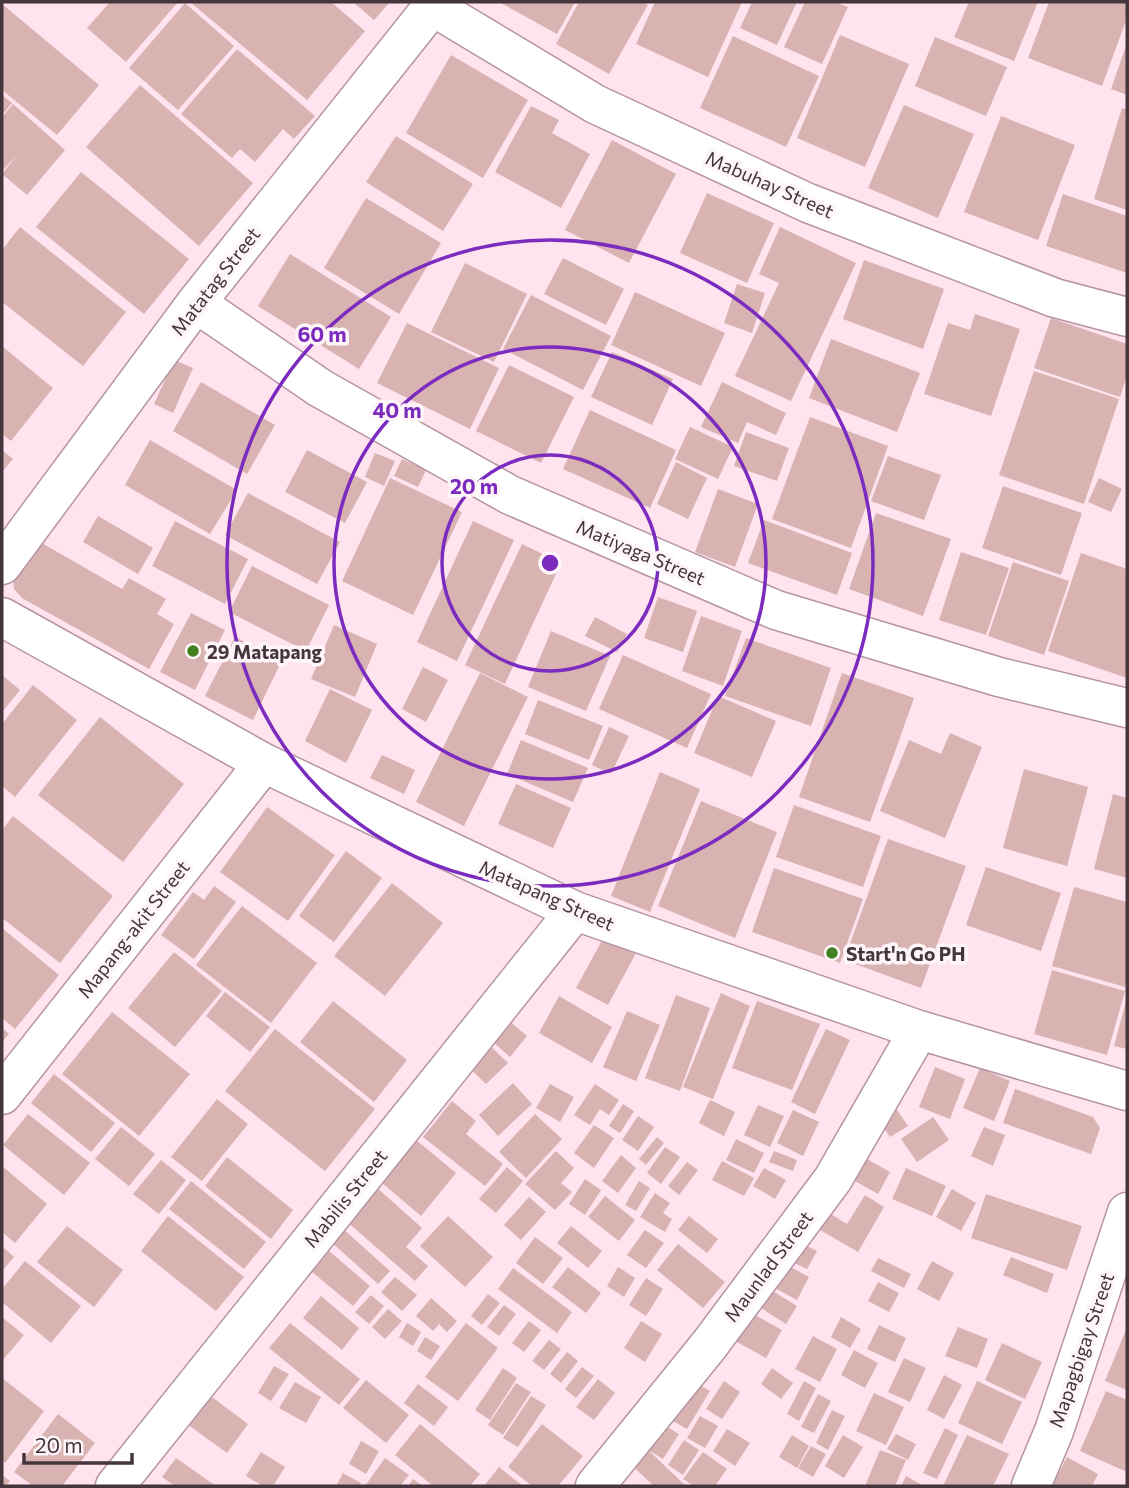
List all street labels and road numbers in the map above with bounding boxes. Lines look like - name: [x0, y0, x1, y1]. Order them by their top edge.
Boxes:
- street label: Mabuhay Street: [702, 146, 838, 223]
- street label: Matatag Street: [166, 222, 265, 340]
- street label: Matiyaga Street: [573, 515, 709, 590]
- street label: Matapang Street: [476, 855, 618, 935]
- street label: Mapang-akit Street: [72, 856, 194, 1002]
- street label: Mabilis Street: [298, 1144, 392, 1252]
- street label: Maunlad Street: [719, 1206, 817, 1326]
- street label: Mapagbigay Street: [1044, 1269, 1118, 1431]

